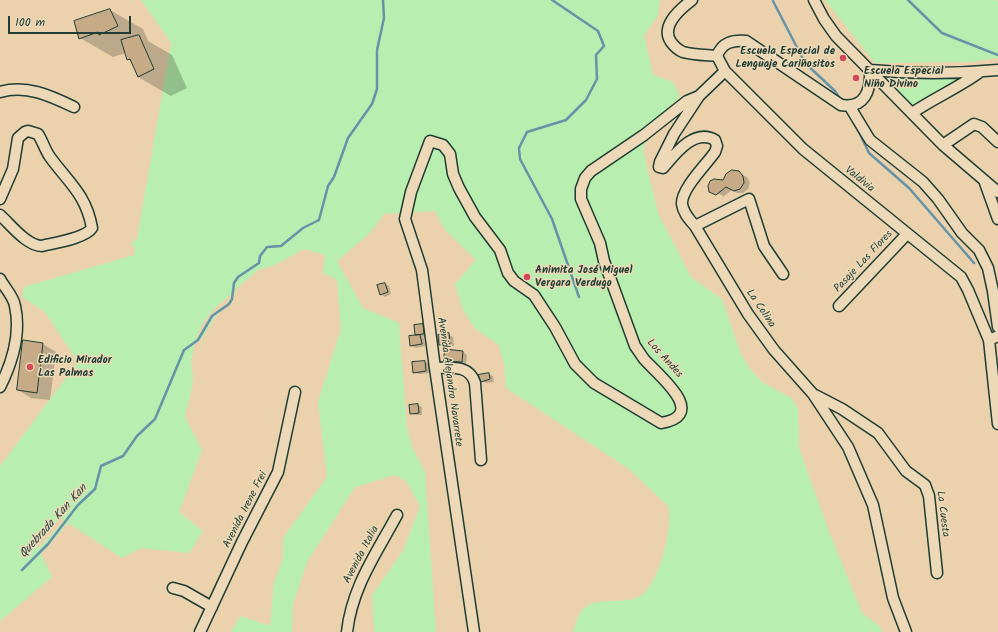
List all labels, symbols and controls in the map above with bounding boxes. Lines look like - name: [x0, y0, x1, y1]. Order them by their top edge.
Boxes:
- scale bar: [10, 8, 133, 34]
- text: 100 m: [15, 13, 45, 32]
- place label: Escuela Especial de Lenguaje Cariñositos: [735, 45, 835, 71]
- marker: Escuela Especial de Lenguaje Cariñositos: [838, 53, 848, 63]
- place label: Escuela Especial Niño Divino: [864, 65, 943, 91]
- marker: Escuela Especial Niño Divino: [851, 73, 861, 83]
- street label: Valdivia: [842, 164, 876, 196]
- street label: Pasaje Las Flores: [832, 228, 896, 296]
- place label: Animita José Miguel Vergara Verdugo: [535, 264, 632, 290]
- marker: Animita José Miguel Vergara Verdugo: [522, 272, 532, 282]
- street label: La Colina: [742, 287, 778, 331]
- street label: Avenida Alejandro Navarrete: [433, 317, 465, 447]
- street label: Los Andes: [643, 337, 685, 381]
- place label: Edificio Mirador Las Palmas: [38, 354, 112, 380]
- marker: Edificio Mirador Las Palmas: [25, 362, 35, 372]
- street label: Avenida Irene Frei: [221, 470, 271, 550]
- water label: Quebrada Kan Kan: [17, 482, 91, 562]
- street label: La Cuesta: [933, 490, 951, 538]
- street label: Avenida Italia: [341, 524, 383, 586]

